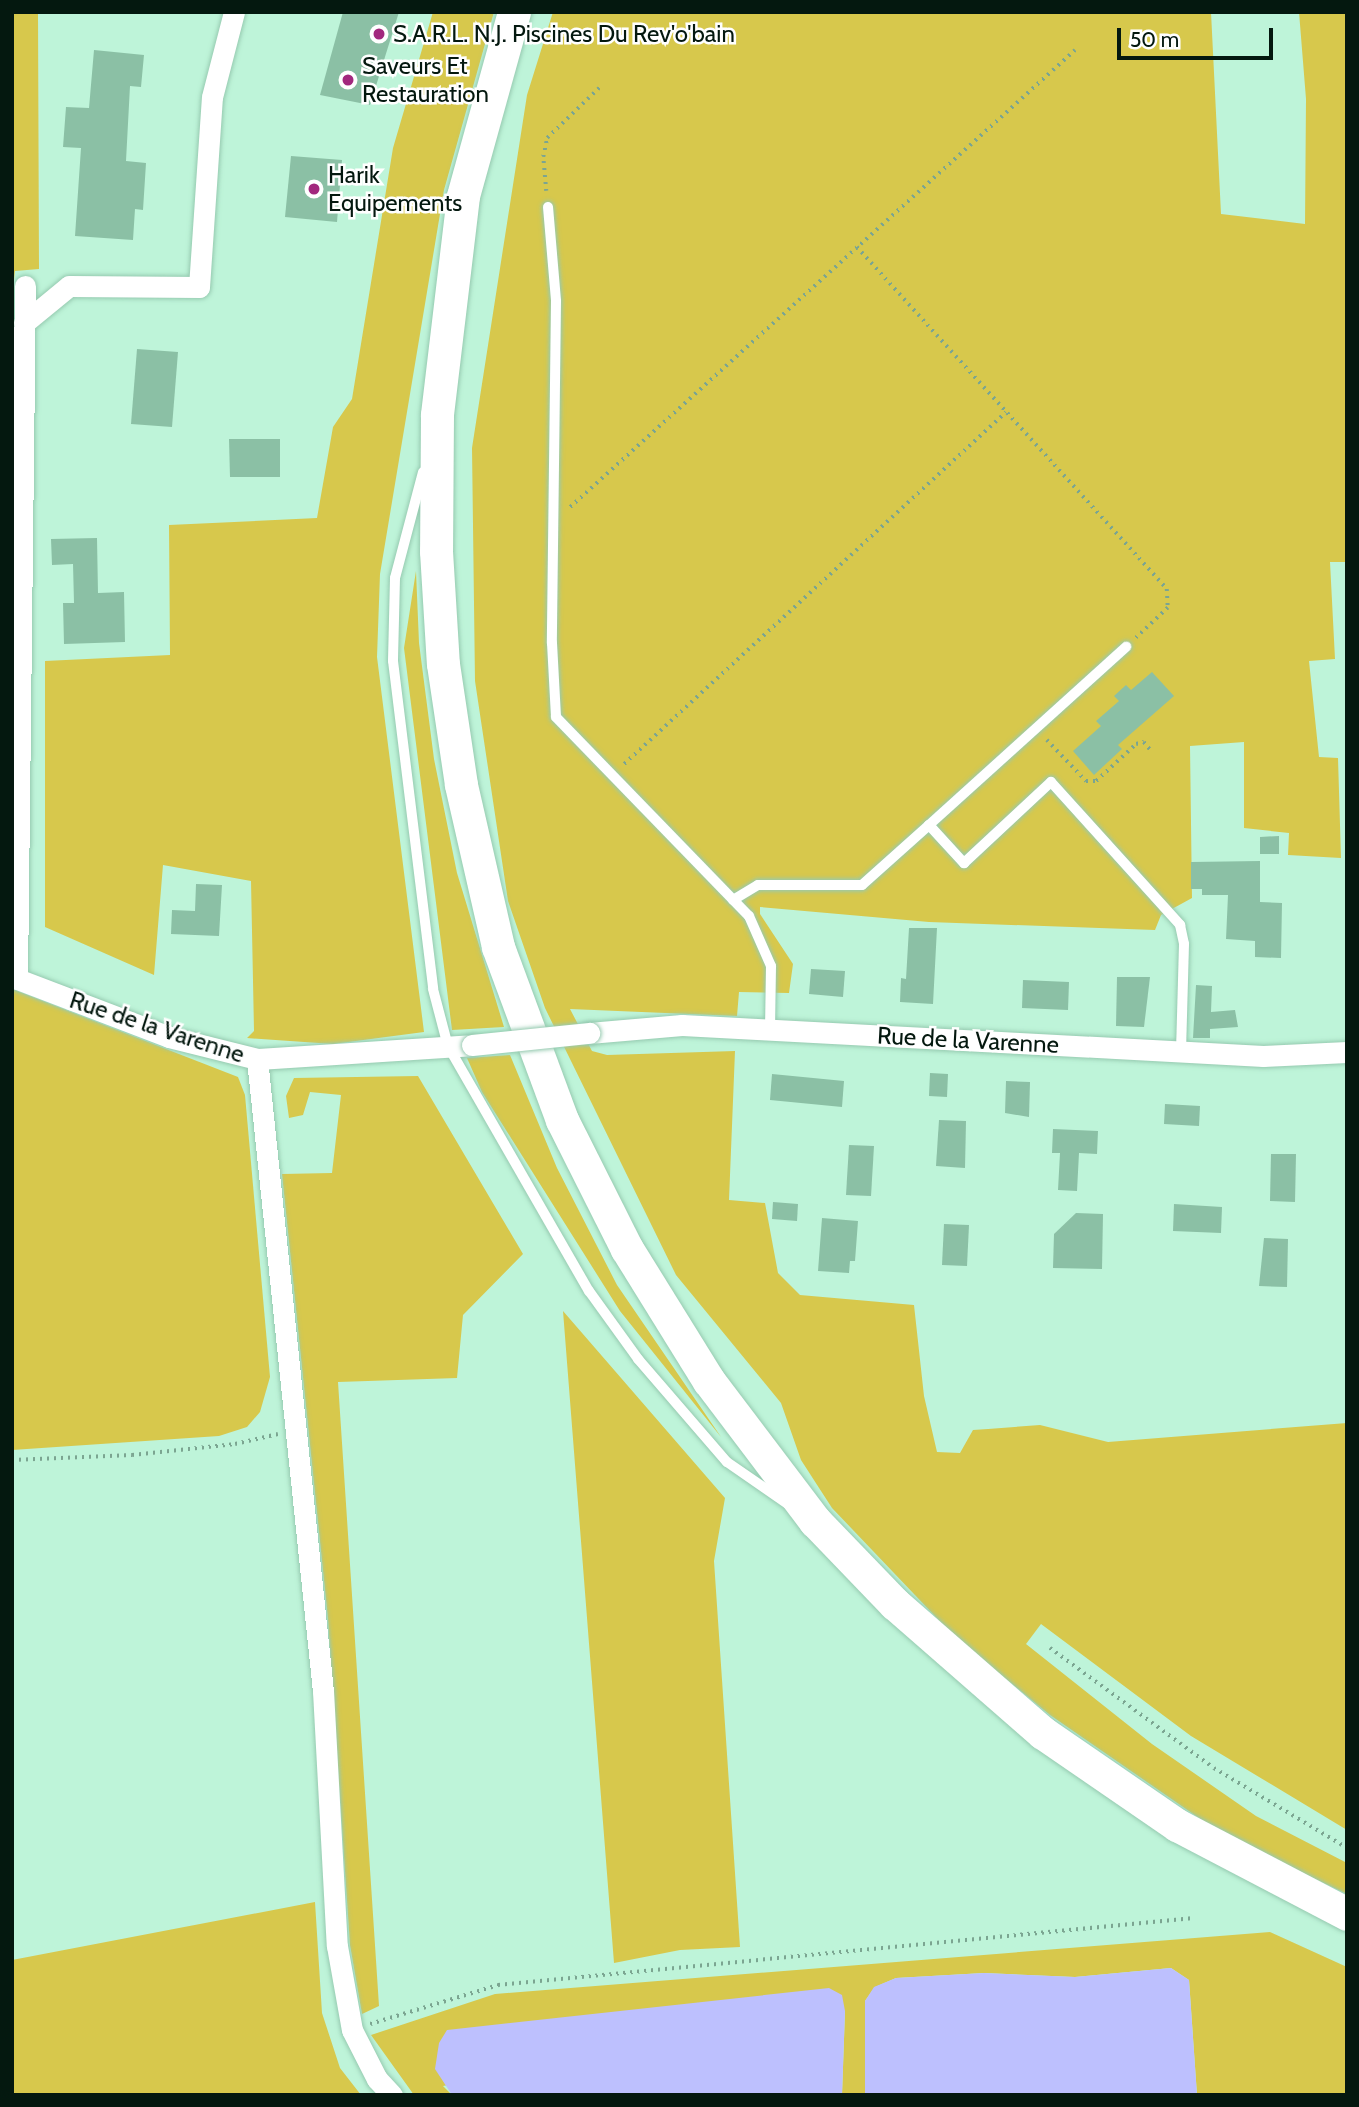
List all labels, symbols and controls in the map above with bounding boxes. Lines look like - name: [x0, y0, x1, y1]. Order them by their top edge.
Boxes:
- scale bar: [1121, 14, 1277, 58]
- place label: S.A.R.L. N.J. Piscines Du Rev'o'bain: [393, 20, 735, 48]
- marker: S.A.R.L. N.J. Piscines Du Rev'o'bain: [371, 26, 387, 42]
- text: 50 m: [1130, 27, 1179, 52]
- place label: Saveurs Et Restauration: [362, 52, 489, 108]
- marker: Saveurs Et Restauration: [340, 72, 356, 88]
- place label: Harik Equipements: [328, 161, 462, 217]
- marker: Harik Equipements: [306, 181, 322, 197]
- street label: Rue de la Varenne: [66, 985, 248, 1069]
- street label: Rue de la Varenne: [876, 1021, 1060, 1059]

